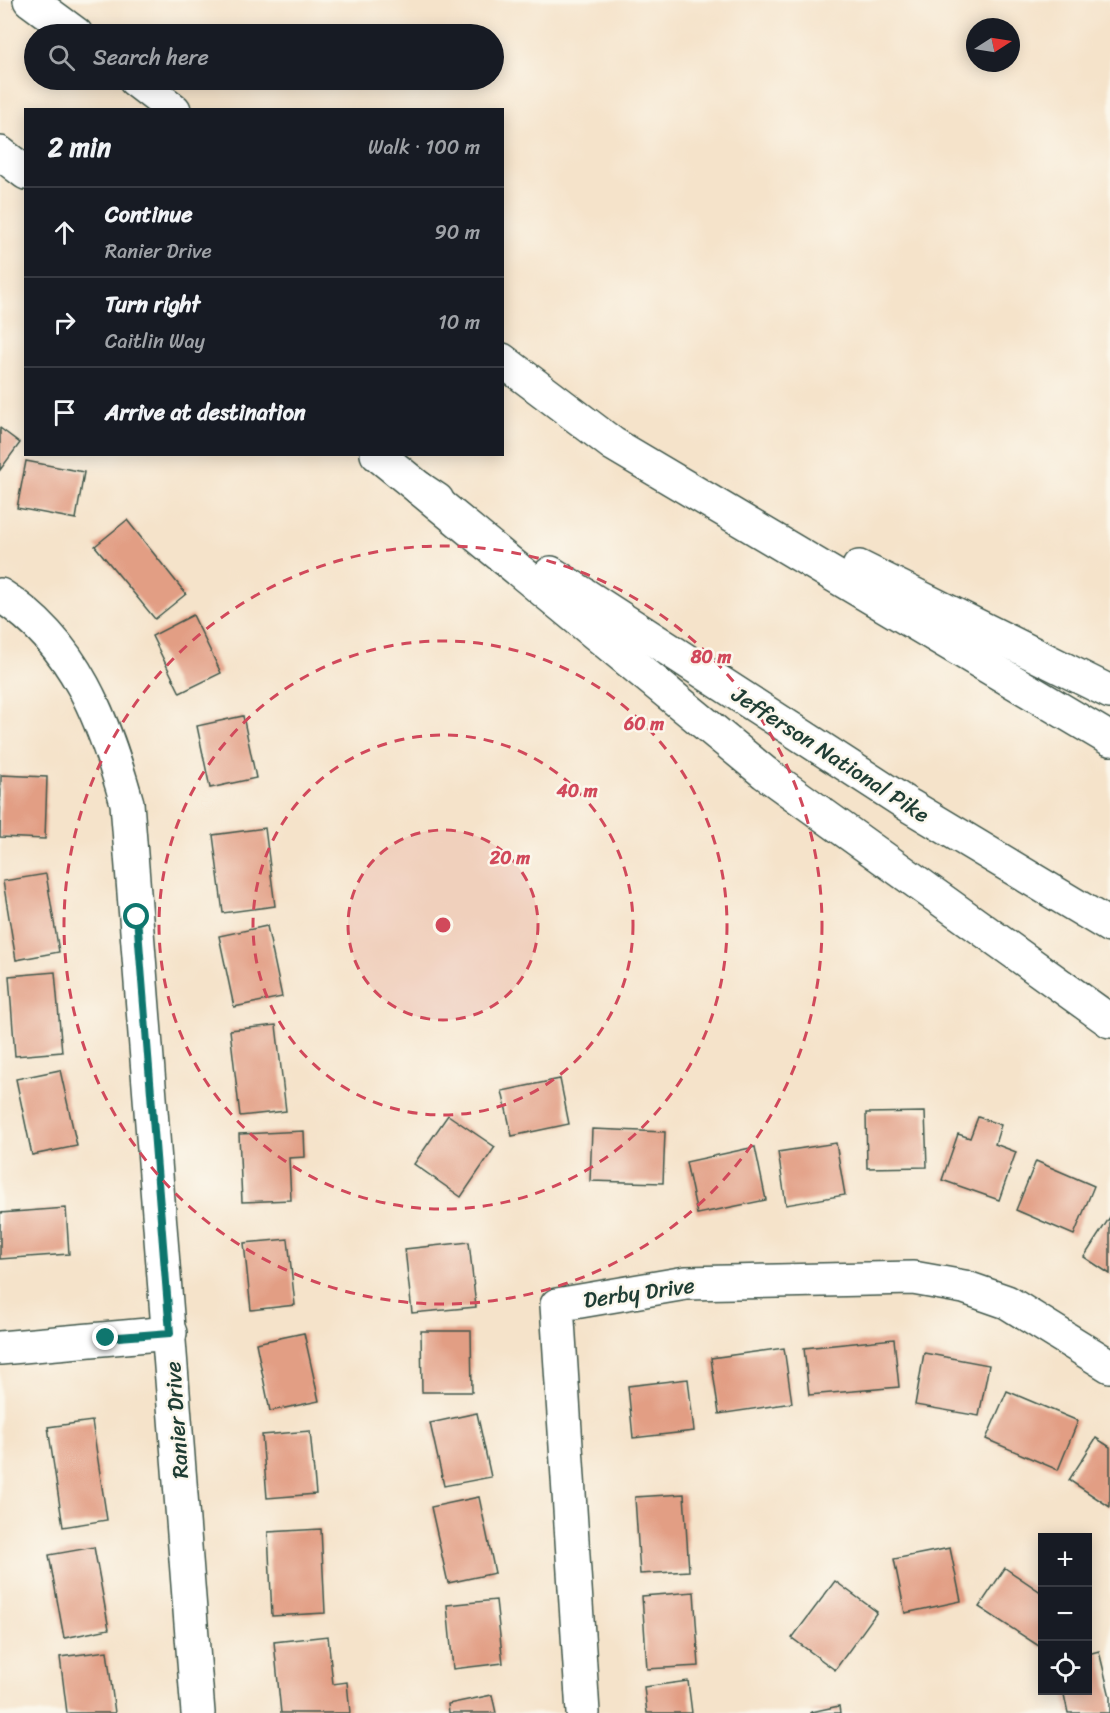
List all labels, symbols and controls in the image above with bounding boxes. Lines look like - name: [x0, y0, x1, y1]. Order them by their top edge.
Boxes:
- north arrow: [966, 18, 1020, 72]
- search box: [24, 24, 504, 90]
- text: Search here: [93, 38, 209, 77]
- icon: search: [45, 41, 78, 74]
- text: 2 min: [48, 124, 111, 170]
- text: Walk · 100 m: [368, 130, 480, 165]
- text: Continue: [105, 195, 193, 234]
- text: 90 m: [435, 215, 480, 250]
- icon: ahead: [48, 216, 81, 249]
- text: Ranier Drive: [105, 234, 212, 269]
- text: Turn right: [105, 285, 200, 324]
- text: 10 m: [438, 305, 480, 340]
- icon: right: [48, 306, 81, 339]
- text: Caitlin Way: [105, 324, 205, 359]
- text: Arrive at destination: [105, 393, 306, 432]
- icon: arrive: [48, 396, 81, 429]
- text: 80 m: [690, 641, 732, 673]
- street label: Jefferson National Pike: [723, 675, 938, 834]
- text: 60 m: [623, 708, 664, 740]
- text: 40 m: [555, 775, 598, 807]
- text: 20 m: [489, 842, 530, 874]
- route start: [123, 903, 149, 929]
- centre of rings: [433, 915, 453, 935]
- street label: Derby Drive: [581, 1265, 697, 1320]
- route end: [92, 1324, 118, 1350]
- street label: Ranier Drive: [153, 1360, 200, 1480]
- map controls: [1038, 1533, 1092, 1695]
- button: +: [1038, 1533, 1092, 1587]
- button: −: [1038, 1587, 1092, 1641]
- button: locate: [1038, 1641, 1092, 1695]

